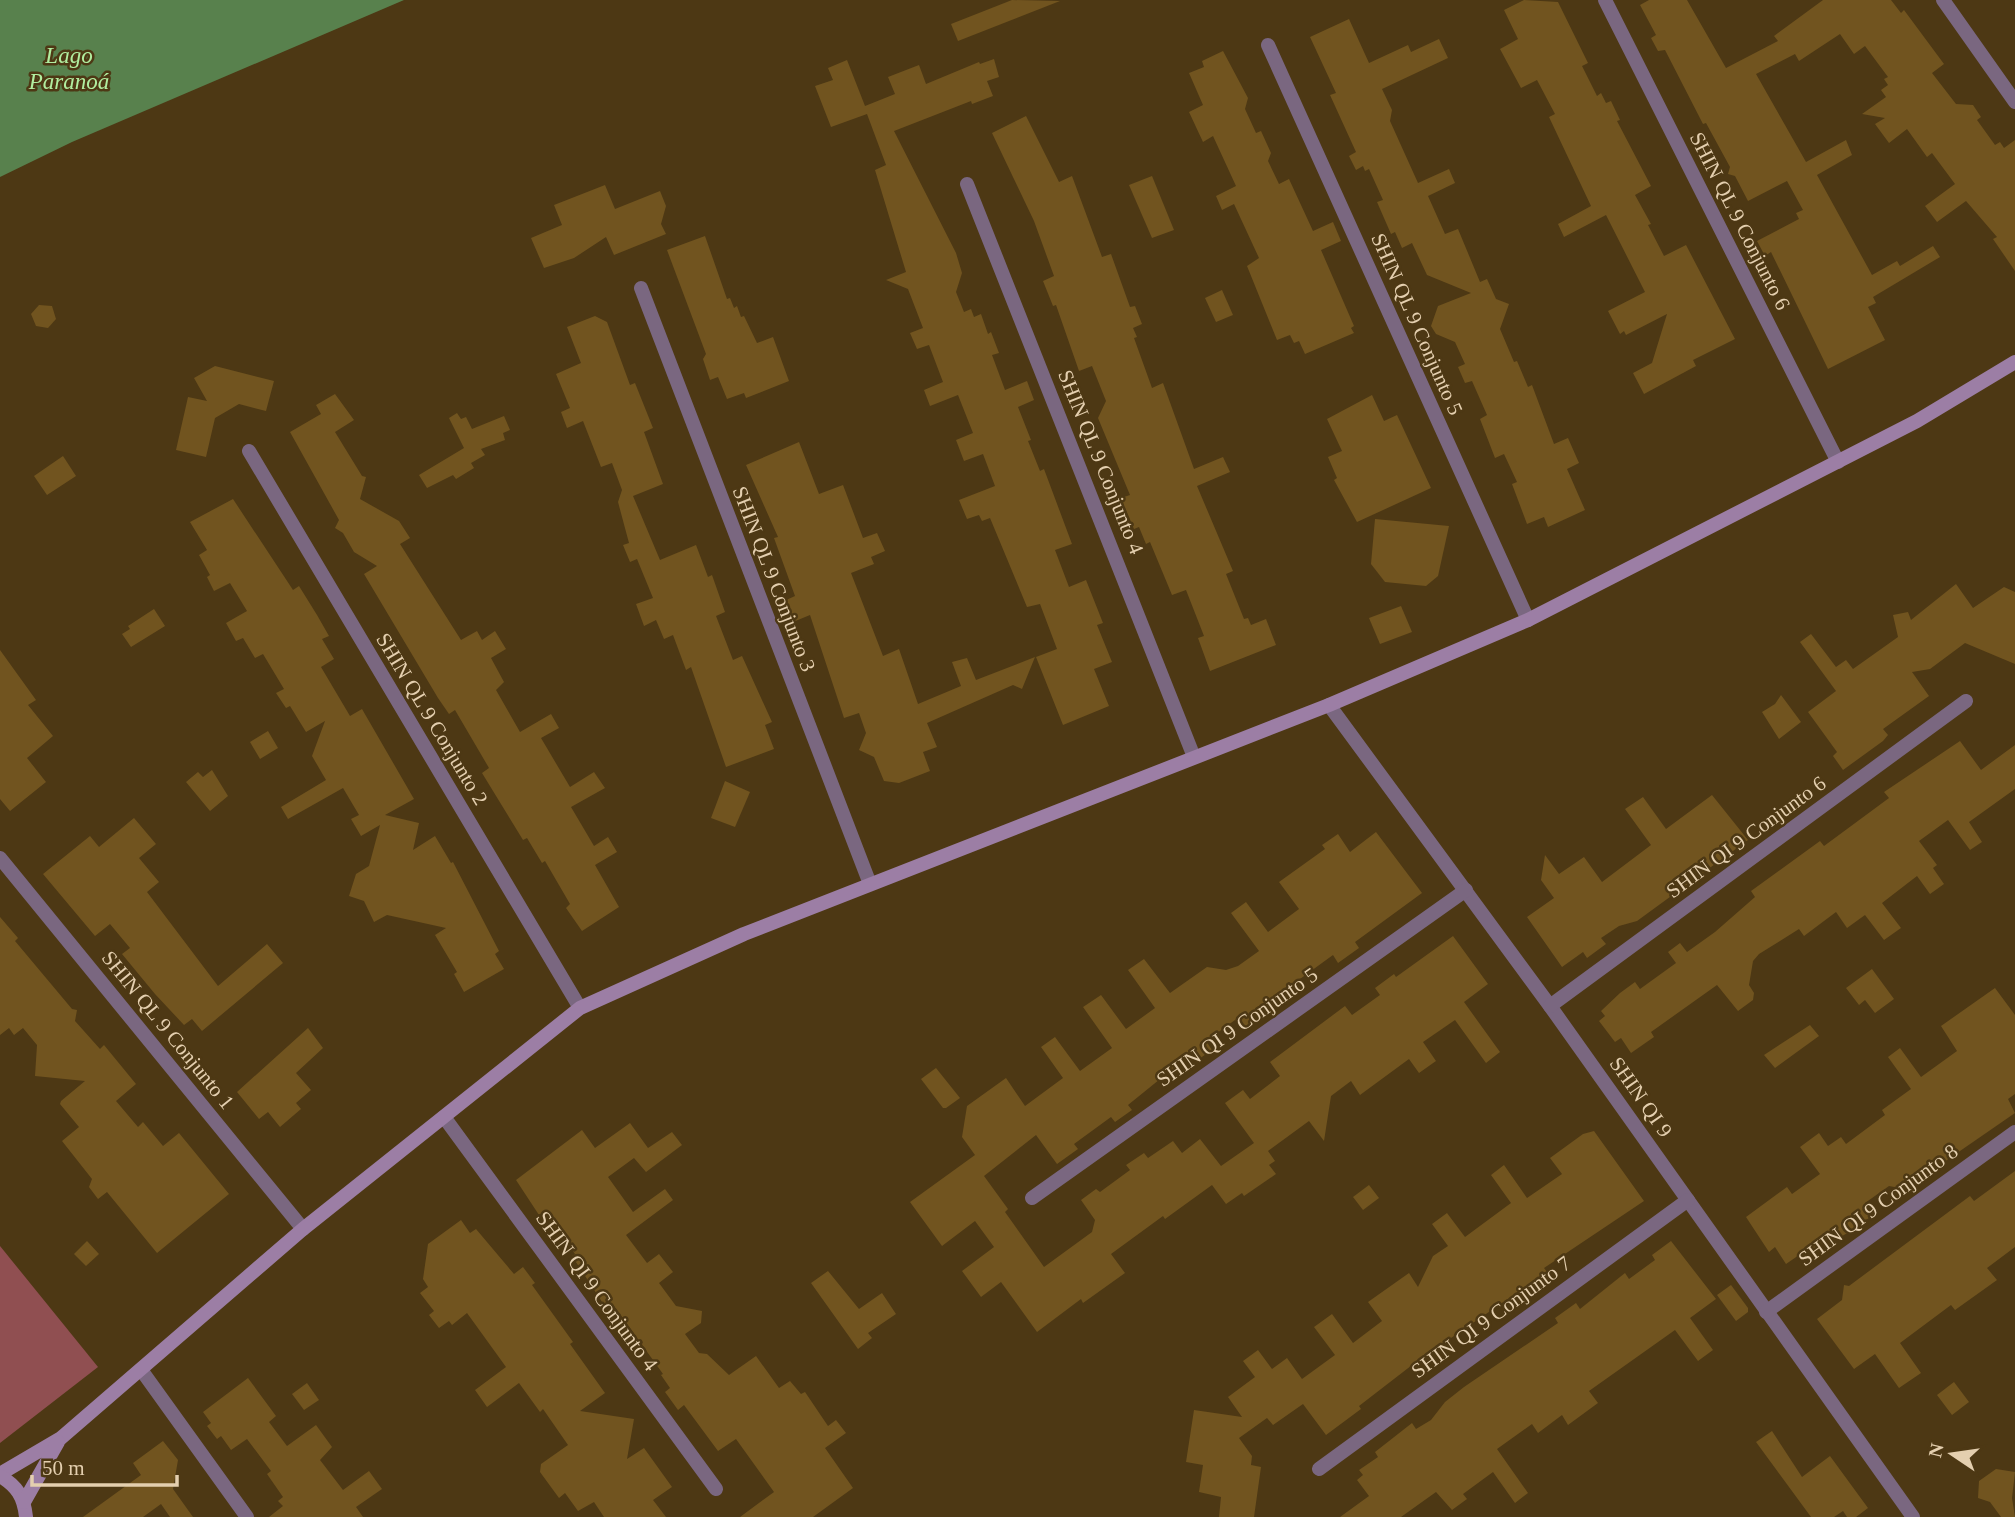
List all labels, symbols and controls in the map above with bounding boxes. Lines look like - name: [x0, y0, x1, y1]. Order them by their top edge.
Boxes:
- water label: Lago Paranoá: [28, 43, 109, 94]
- street label: SHIN QL 9 Conjunto 6: [1685, 128, 1795, 314]
- street label: SHIN QL 9 Conjunto 5: [1366, 229, 1468, 419]
- street label: SHIN QL 9 Conjunto 4: [1053, 366, 1149, 558]
- street label: SHIN QL 9 Conjunto 3: [728, 483, 820, 675]
- street label: SHIN QL 9 Conjunto 2: [371, 629, 493, 809]
- street label: SHIN QI 9 Conjunto 6: [1662, 771, 1830, 903]
- street label: SHIN QL 9 Conjunto 1: [97, 946, 239, 1114]
- street label: SHIN QI 9 Conjunto 5: [1152, 962, 1322, 1092]
- street label: SHIN QI 9: [1605, 1052, 1677, 1142]
- street label: SHIN QI 9 Conjunto 8: [1794, 1139, 1962, 1271]
- street label: SHIN QI 9 Conjunto 4: [531, 1207, 663, 1376]
- street label: SHIN QI 9 Conjunto 7: [1407, 1251, 1575, 1383]
- north arrow: [1917, 1419, 1987, 1489]
- text: N: [1924, 1441, 1948, 1459]
- scale bar: [32, 1444, 177, 1488]
- text: 50 m: [42, 1456, 85, 1480]

